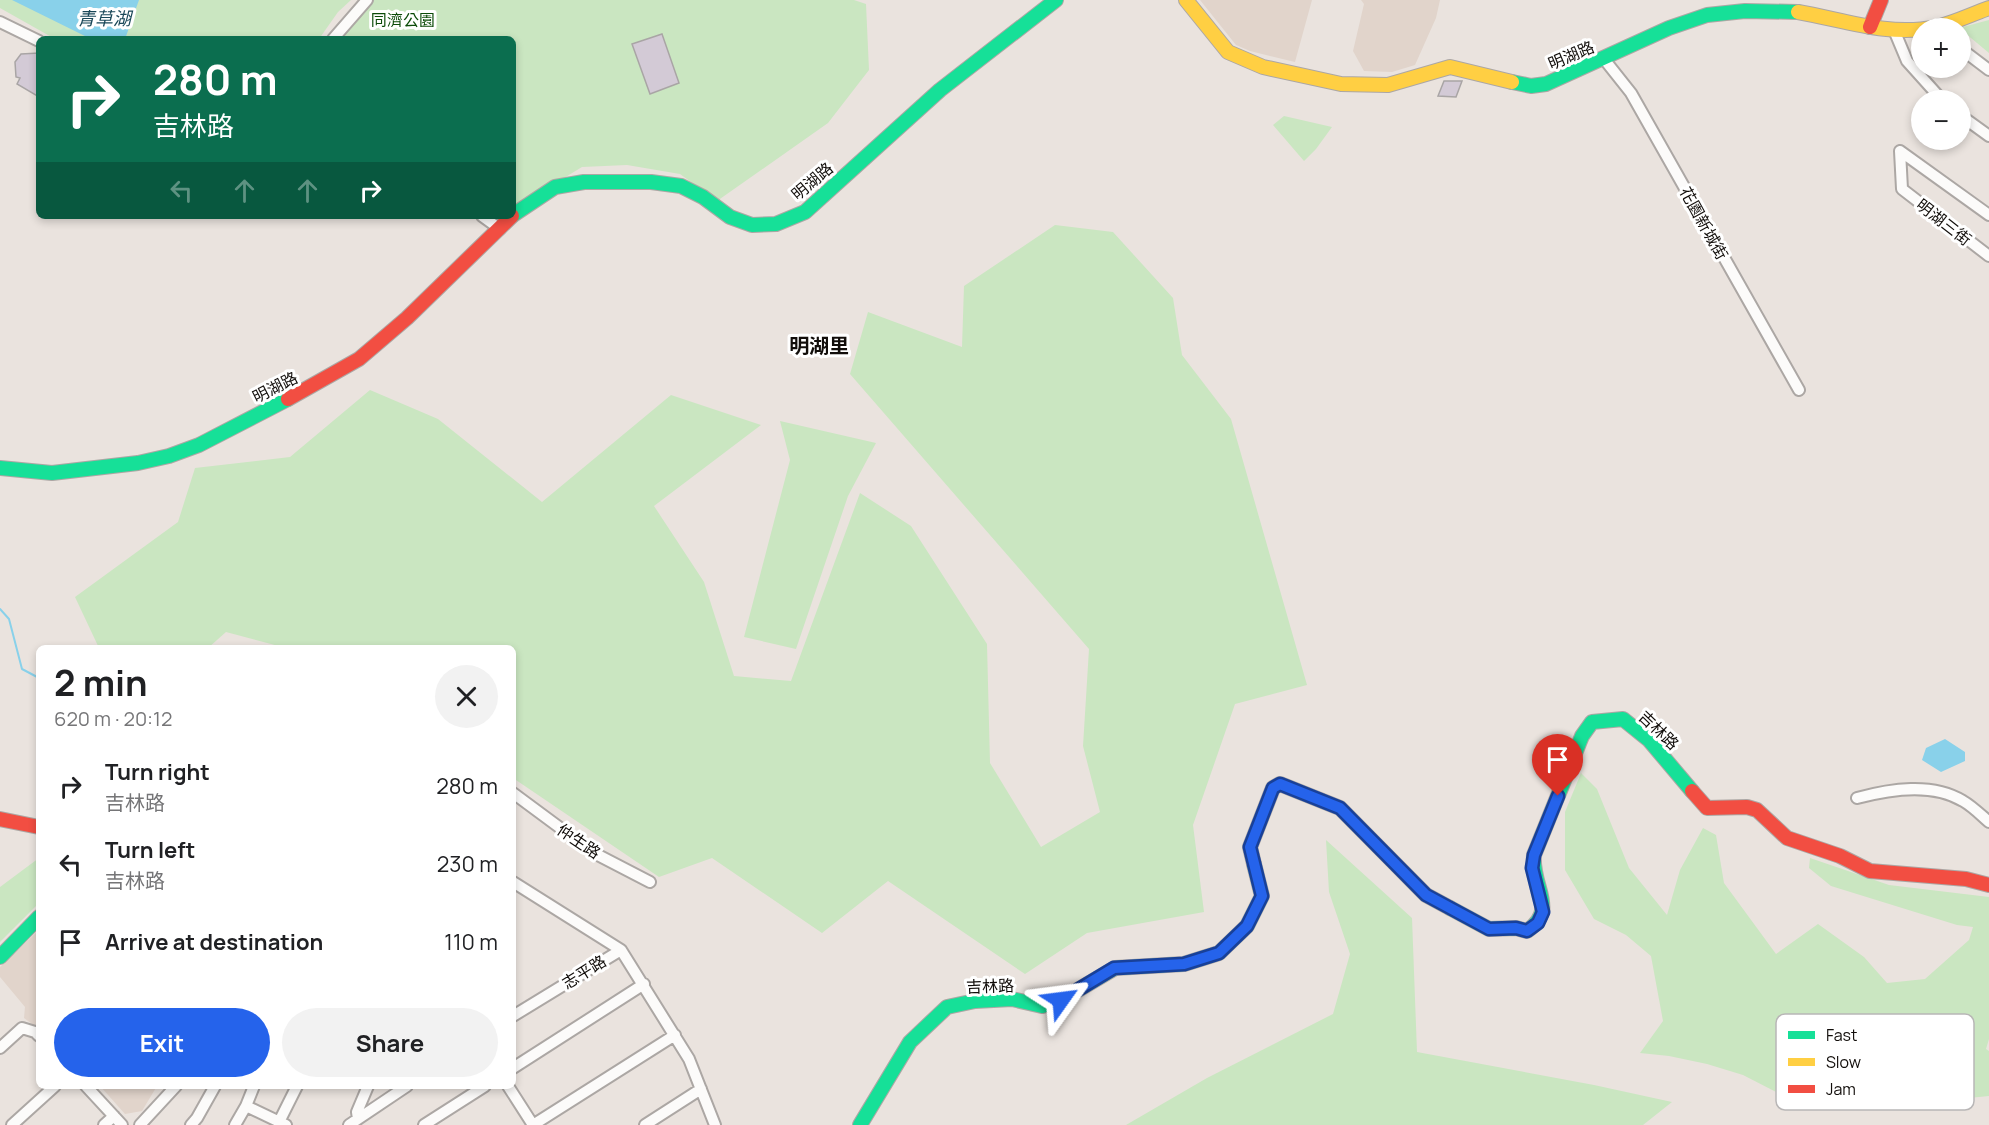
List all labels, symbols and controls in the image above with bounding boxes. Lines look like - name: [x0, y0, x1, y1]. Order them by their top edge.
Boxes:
- water label: 青草湖: [77, 6, 134, 30]
- park label: 同濟公園: [371, 9, 435, 31]
- map controls: [1911, 18, 1971, 150]
- button: +: [1911, 18, 1971, 78]
- street label: 明湖路: [1545, 35, 1597, 75]
- text: 280 m: [153, 50, 278, 108]
- icon: right: [54, 60, 132, 138]
- button: −: [1911, 90, 1971, 150]
- text: 吉林路: [153, 107, 234, 144]
- street label: 明湖路: [787, 157, 837, 205]
- icon: left: [165, 174, 198, 207]
- icon: ahead: [228, 174, 261, 207]
- icon: ahead: [291, 174, 324, 207]
- icon: right: [354, 174, 387, 207]
- street label: 花園新城街: [1675, 183, 1733, 263]
- street label: 明湖三街: [1912, 194, 1976, 250]
- district label: 明湖里: [789, 332, 849, 359]
- street label: 明湖路: [249, 366, 301, 408]
- text: 2 min: [54, 658, 148, 707]
- button: close: [435, 665, 498, 728]
- text: 620 m · 20:12: [54, 705, 172, 732]
- street label: 吉林路: [1634, 705, 1684, 755]
- pin: [1532, 734, 1583, 796]
- icon: arrive: [1541, 743, 1574, 776]
- text: Turn right: [105, 757, 210, 787]
- icon: right: [54, 770, 87, 803]
- text: 280 m: [436, 771, 498, 801]
- text: 吉林路: [105, 789, 165, 816]
- street label: 仲生路: [553, 818, 605, 864]
- text: Turn left: [105, 835, 195, 865]
- icon: left: [54, 848, 87, 881]
- text: 230 m: [437, 849, 498, 879]
- text: 吉林路: [105, 867, 165, 894]
- icon: arrive: [54, 926, 87, 959]
- text: Arrive at destination: [105, 927, 323, 957]
- text: 110 m: [444, 927, 498, 957]
- street label: 志平路: [558, 950, 610, 994]
- position arrow: [1029, 968, 1093, 1032]
- street label: 吉林路: [966, 974, 1014, 998]
- button: Exit: [54, 1008, 270, 1077]
- button: Share: [282, 1008, 498, 1077]
- legend: [1776, 1014, 1974, 1110]
- text: Fast: [1826, 1024, 1857, 1046]
- text: Slow: [1826, 1051, 1861, 1073]
- text: Jam: [1826, 1078, 1856, 1100]

